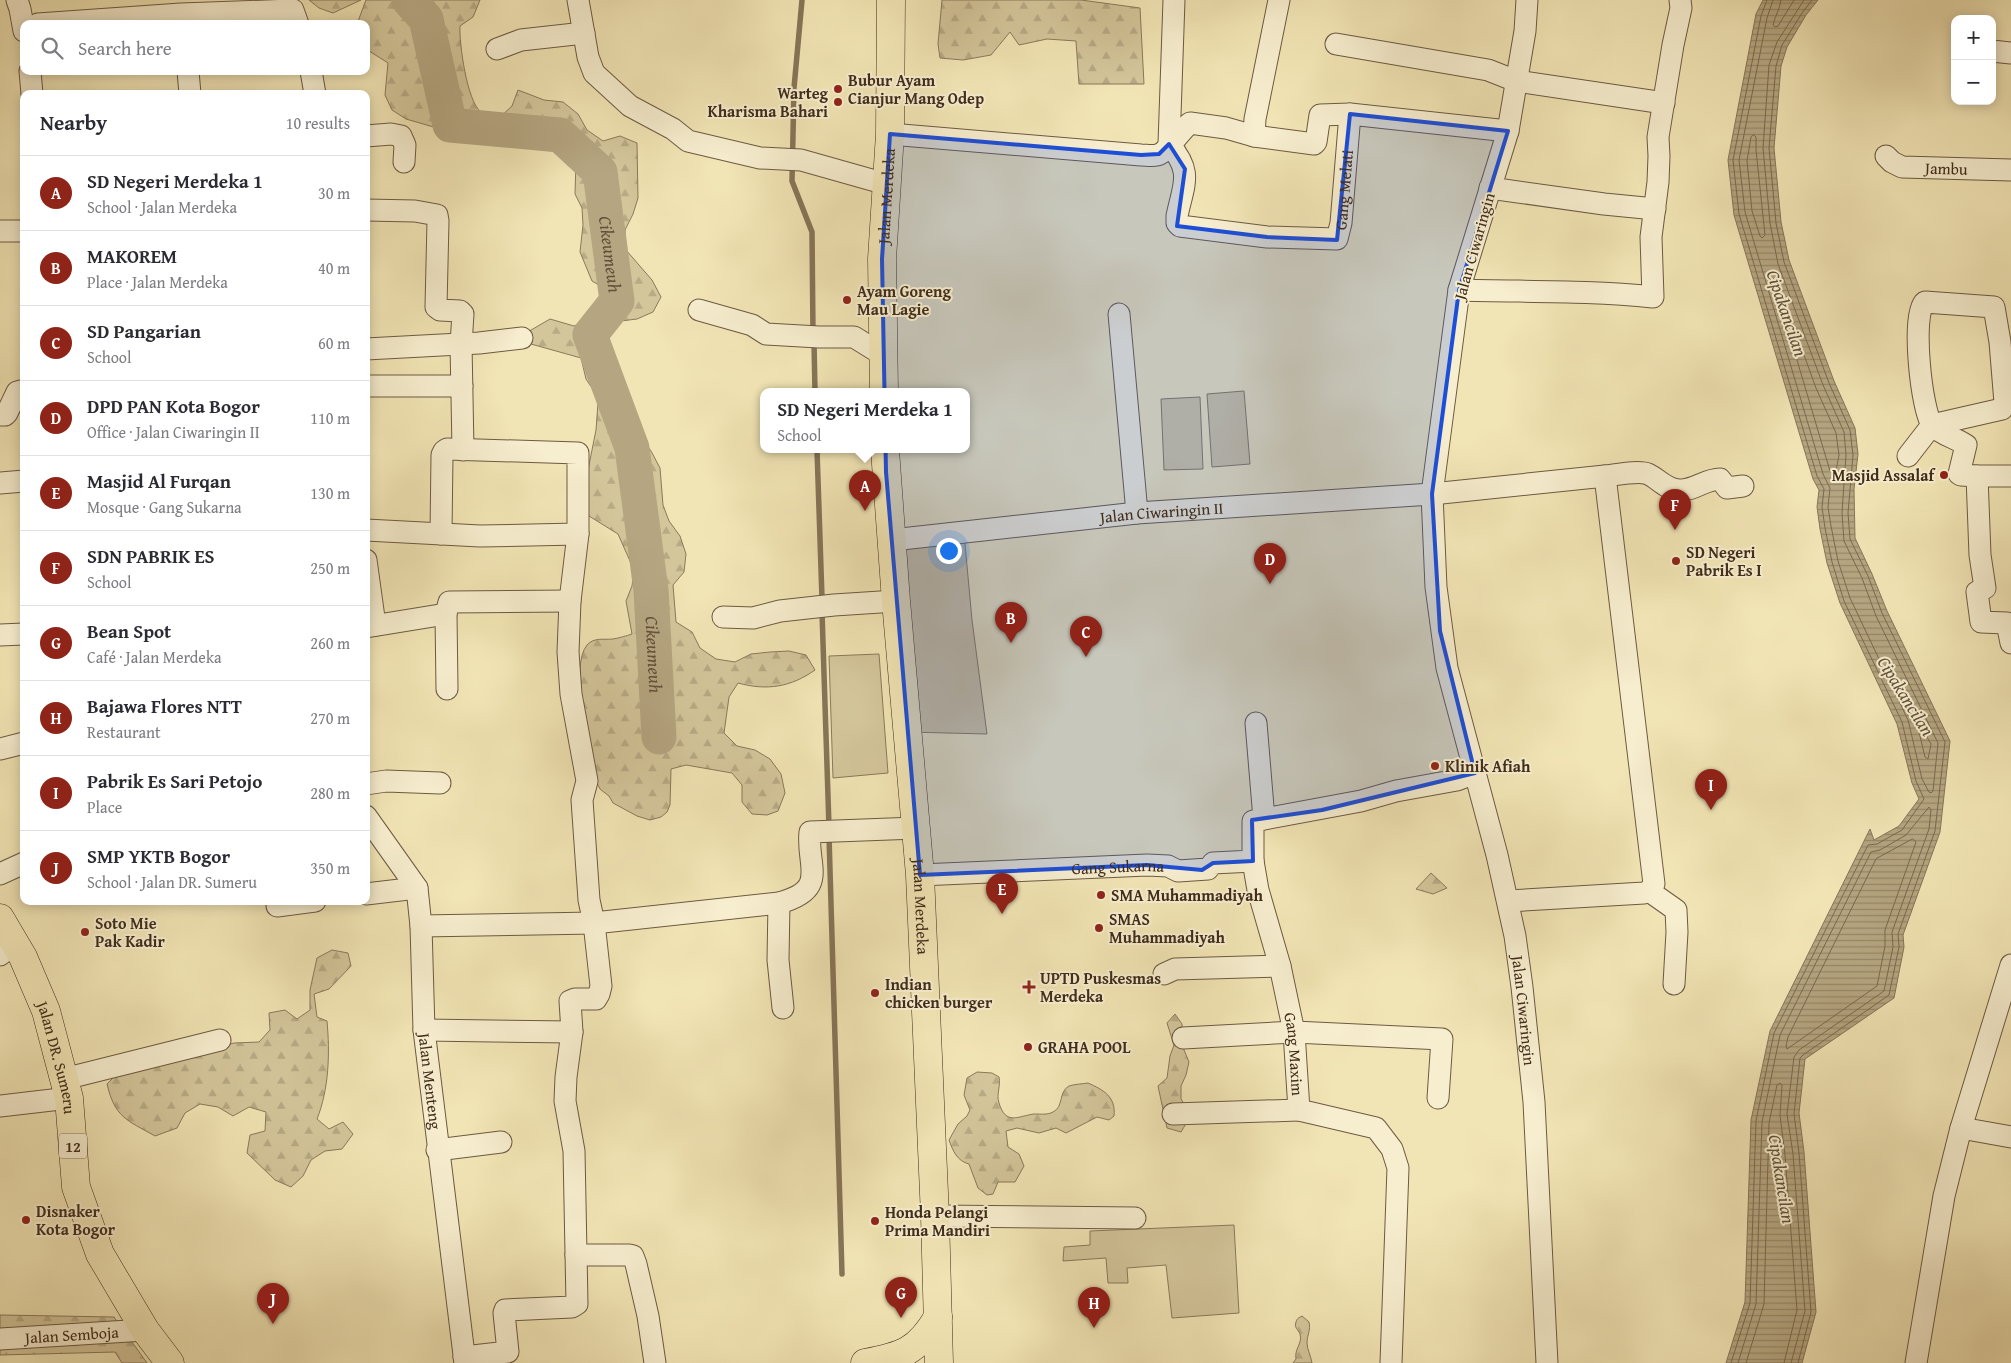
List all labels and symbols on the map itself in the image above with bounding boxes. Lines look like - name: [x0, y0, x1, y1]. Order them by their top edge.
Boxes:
- place label: Bubur Ayam Cianjur Mang Odep: [848, 68, 984, 110]
- place label: Warteg Kharisma Bahari: [708, 81, 829, 123]
- marker: Bubur Ayam Cianjur Mang Odep: [832, 83, 844, 95]
- marker: Warteg Kharisma Bahari: [832, 96, 844, 108]
- street label: Jalan Merdeka: [871, 147, 901, 247]
- street label: Gang Melati: [1328, 148, 1359, 232]
- street label: Jambu: [1923, 156, 1968, 181]
- street label: Jalan Ciwaringin: [1447, 190, 1501, 304]
- water label: Cikeumeuh: [592, 214, 629, 294]
- water label: Cipakancilan: [1760, 266, 1814, 360]
- place label: Ayam Goreng Mau Lagie: [857, 279, 952, 321]
- marker: Ayam Goreng Mau Lagie: [841, 294, 853, 306]
- place label: Masjid Assalaf: [1832, 463, 1936, 487]
- marker: Masjid Assalaf: [1938, 469, 1950, 481]
- pin: A: [849, 470, 881, 511]
- pin: F: [1659, 489, 1691, 530]
- street label: Jalan Ciwaringin II: [1096, 495, 1224, 529]
- your location: [936, 538, 962, 564]
- place label: SD Negeri Pabrik Es I: [1686, 540, 1762, 582]
- pin: D: [1254, 543, 1286, 584]
- marker: SD Negeri Pabrik Es I: [1670, 555, 1682, 567]
- pin: B: [995, 602, 1027, 643]
- water label: Cikeumeuh: [639, 615, 670, 694]
- pin: C: [1070, 616, 1102, 657]
- water label: Cipakancilan: [1871, 651, 1941, 741]
- place label: Klinik Afiah: [1445, 754, 1531, 778]
- marker: Klinik Afiah: [1429, 760, 1441, 772]
- pin: I: [1695, 769, 1727, 810]
- street label: Gang Sukarna: [1071, 853, 1165, 880]
- street label: Jalan Merdeka: [906, 856, 936, 955]
- pin: E: [986, 873, 1018, 914]
- place label: SMA Muhammadiyah: [1111, 883, 1263, 907]
- marker: SMA Muhammadiyah: [1095, 889, 1107, 901]
- place label: SMAS Muhammadiyah: [1109, 907, 1226, 949]
- place label: Soto Mie Pak Kadir: [95, 911, 166, 953]
- marker: SMAS Muhammadiyah: [1093, 922, 1105, 934]
- marker: Soto Mie Pak Kadir: [79, 926, 91, 938]
- street label: Jalan Ciwaringin: [1506, 952, 1542, 1067]
- place label: UPTD Puskesmas Merdeka: [1040, 966, 1161, 1008]
- place label: Indian chicken burger: [885, 972, 993, 1014]
- marker: UPTD Puskesmas Merdeka: [1022, 980, 1036, 994]
- marker: Indian chicken burger: [869, 987, 881, 999]
- street label: Jalan DR. Sumeru: [30, 995, 82, 1115]
- street label: Gang Maxim: [1278, 1010, 1310, 1097]
- street label: Jalan Menteng: [412, 1030, 448, 1131]
- place label: GRAHA POOL: [1038, 1035, 1131, 1059]
- marker: GRAHA POOL: [1022, 1041, 1034, 1053]
- water label: Cipakancilan: [1762, 1133, 1802, 1225]
- road number: 12: [59, 1134, 87, 1158]
- place label: Disnaker Kota Bogor: [36, 1199, 116, 1241]
- place label: Honda Pelangi Prima Mandiri: [885, 1200, 990, 1242]
- marker: Disnaker Kota Bogor: [20, 1214, 32, 1226]
- marker: Honda Pelangi Prima Mandiri: [869, 1215, 881, 1227]
- pin: G: [885, 1277, 917, 1318]
- pin: J: [257, 1283, 289, 1324]
- pin: H: [1078, 1287, 1110, 1328]
- street label: Jalan Semboja: [22, 1320, 120, 1350]

